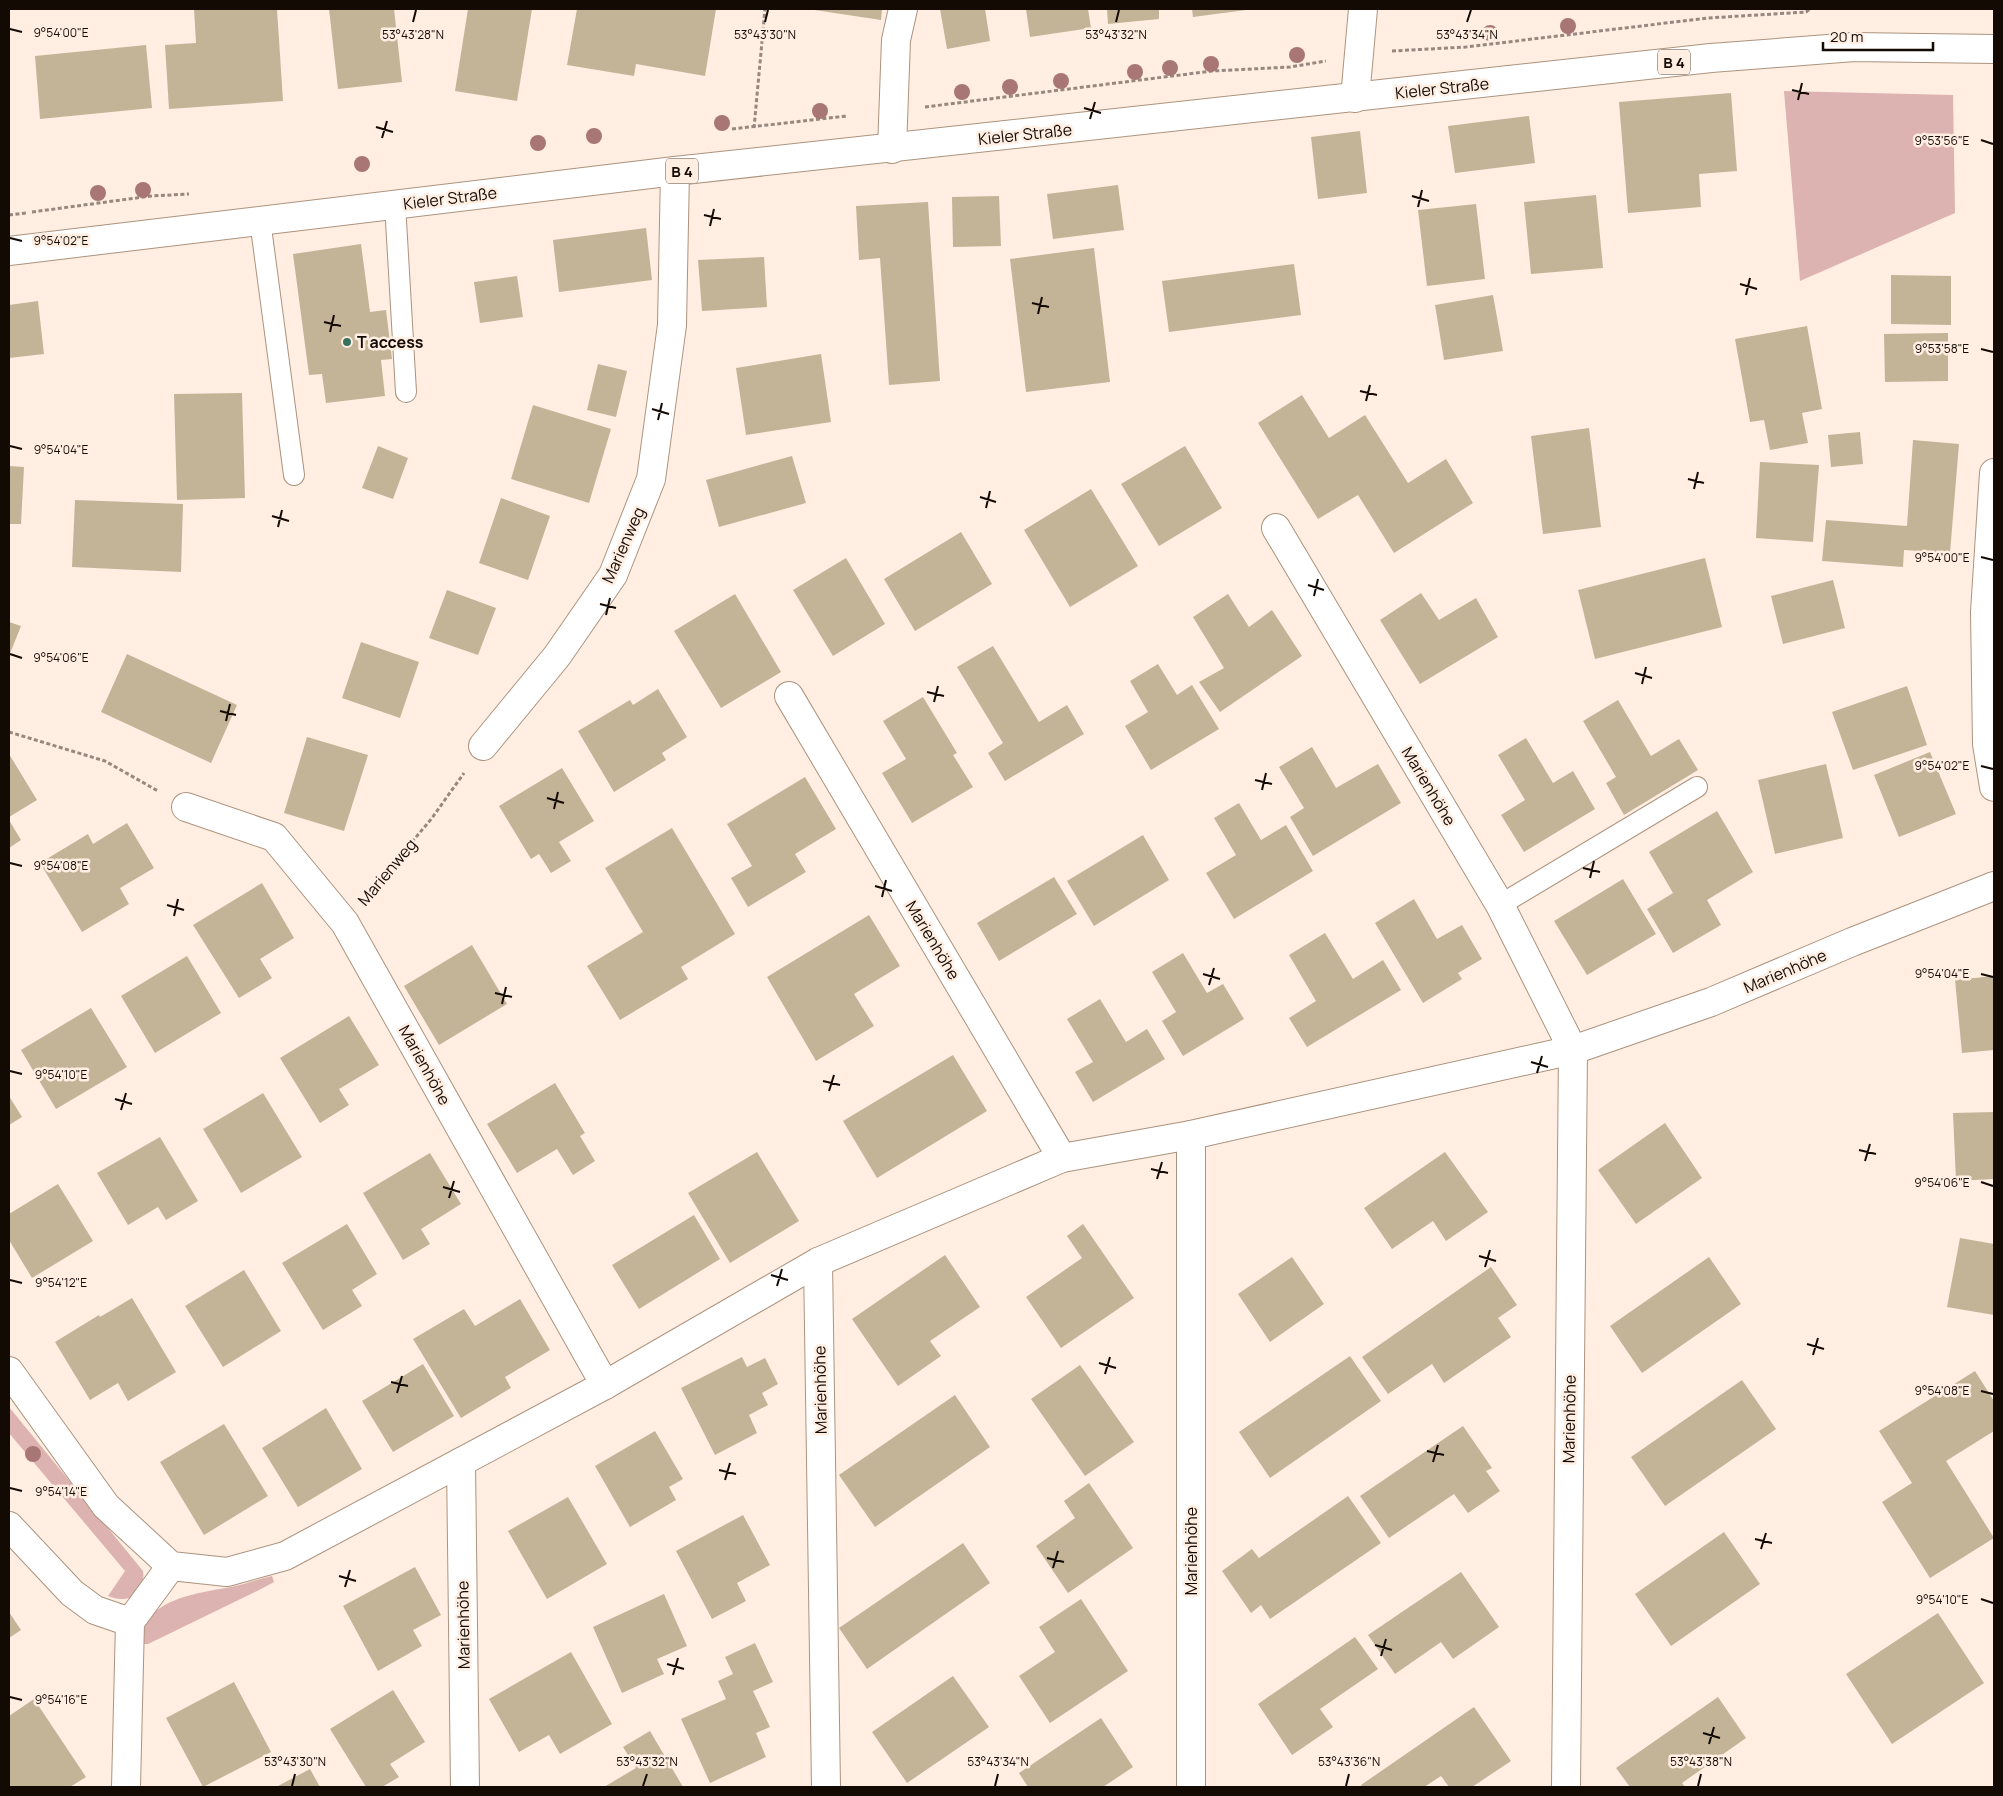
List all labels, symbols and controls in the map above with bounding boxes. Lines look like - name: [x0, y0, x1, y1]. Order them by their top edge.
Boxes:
- scale bar: [1823, 20, 1933, 52]
- text: 9°54'00"E: [33, 24, 89, 41]
- text: 53°43'28"N: [382, 26, 444, 43]
- text: 53°43'30"N: [734, 26, 796, 43]
- text: 53°43'32"N: [1085, 26, 1147, 43]
- text: 53°43'34"N: [1436, 26, 1498, 43]
- text: 20 m: [1830, 26, 1863, 47]
- road number: B 4: [1658, 50, 1690, 74]
- street label: Kieler Straße: [1394, 72, 1490, 104]
- street label: Kieler Straße: [977, 118, 1073, 150]
- text: 9°53'56"E: [1915, 132, 1970, 149]
- road number: B 4: [666, 158, 698, 184]
- street label: Kieler Straße: [402, 181, 498, 215]
- text: 9°54'02"E: [34, 232, 89, 249]
- place label: T access: [357, 331, 424, 353]
- marker: T access: [341, 336, 353, 348]
- text: 9°53'58"E: [1915, 340, 1969, 357]
- text: 9°54'04"E: [34, 441, 88, 458]
- street label: Marienweg: [596, 503, 650, 587]
- text: 9°54'00"E: [1914, 549, 1970, 566]
- text: 9°54'06"E: [33, 649, 89, 666]
- street label: Marienhöhe: [1397, 742, 1461, 830]
- text: 9°54'02"E: [1915, 757, 1970, 774]
- street label: Marienweg: [352, 834, 422, 910]
- text: 9°54'08"E: [34, 857, 89, 874]
- street label: Marienhöhe: [901, 896, 965, 984]
- street label: Marienhöhe: [1740, 944, 1830, 998]
- text: 9°54'04"E: [1915, 965, 1969, 982]
- street label: Marienhöhe: [394, 1021, 456, 1109]
- text: 9°54'10"E: [35, 1066, 87, 1083]
- text: 9°54'06"E: [1914, 1174, 1970, 1191]
- text: 9°54'12"E: [35, 1274, 87, 1291]
- street label: Marienhöhe: [808, 1346, 832, 1434]
- street label: Marienhöhe: [1557, 1375, 1581, 1463]
- text: 9°54'08"E: [1915, 1382, 1970, 1399]
- text: 9°54'14"E: [35, 1483, 87, 1500]
- street label: Marienhöhe: [1180, 1507, 1202, 1595]
- street label: Marienhöhe: [451, 1581, 475, 1669]
- text: 9°54'10"E: [1916, 1591, 1968, 1608]
- text: 9°54'16"E: [35, 1691, 88, 1708]
- text: 53°43'30"N: [264, 1753, 326, 1770]
- text: 53°43'32"N: [616, 1753, 678, 1770]
- text: 53°43'34"N: [967, 1753, 1029, 1770]
- text: 53°43'36"N: [1318, 1753, 1380, 1770]
- text: 53°43'38"N: [1670, 1753, 1732, 1770]

